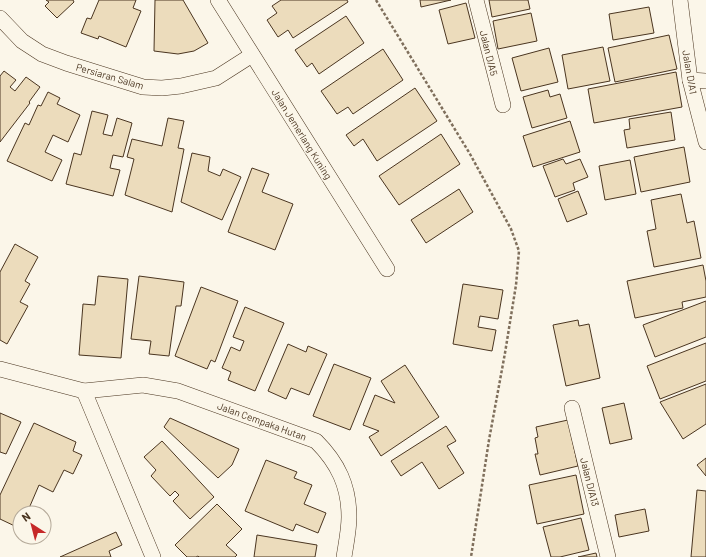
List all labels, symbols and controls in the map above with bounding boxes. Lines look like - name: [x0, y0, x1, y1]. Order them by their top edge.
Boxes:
- street label: Jalan D/A5: [478, 29, 500, 77]
- street label: Jalan D/A1: [680, 49, 700, 95]
- street label: Persiaran Salam: [75, 61, 145, 91]
- street label: Jalan Jemerlang Kuning: [269, 87, 335, 181]
- street label: Jalan Cempaka Hutan: [216, 399, 308, 443]
- street label: Jalan D/A13: [578, 456, 602, 508]
- north arrow: [12, 505, 52, 545]
- text: N: [19, 509, 33, 524]

